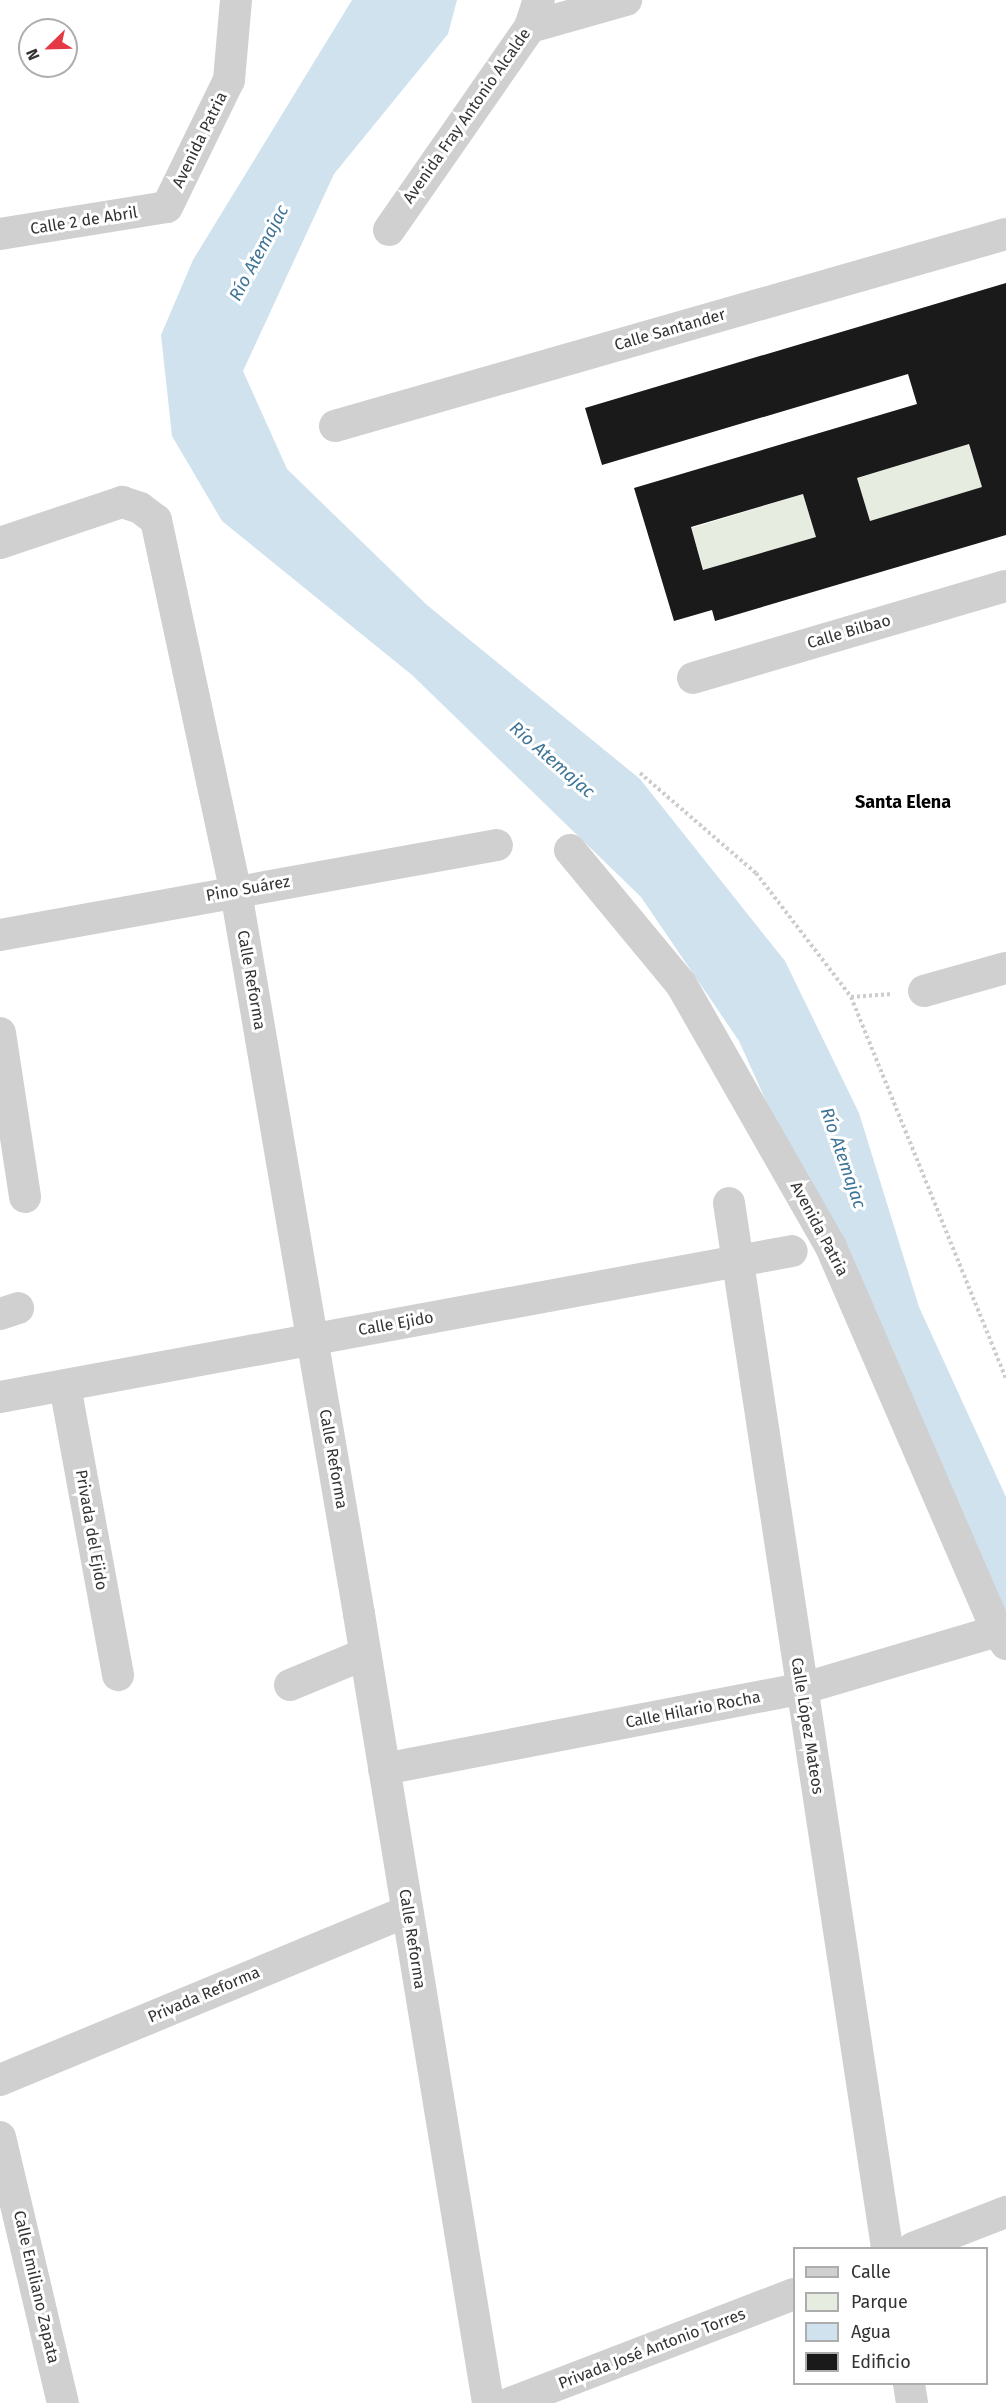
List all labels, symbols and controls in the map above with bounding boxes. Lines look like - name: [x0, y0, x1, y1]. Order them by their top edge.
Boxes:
- north arrow: [18, 18, 78, 78]
- street label: Avenida Fray Antonio Alcalde: [399, 25, 535, 207]
- text: N: [22, 46, 44, 63]
- street label: Avenida Patria: [168, 89, 232, 191]
- water label: Río Atemajac: [225, 201, 293, 305]
- street label: Calle 2 de Abril: [29, 203, 139, 239]
- street label: Calle Santander: [612, 305, 728, 355]
- street label: Calle Bilbao: [805, 611, 893, 653]
- water label: Río Atemajac: [505, 717, 599, 803]
- district label: Santa Elena: [855, 791, 951, 813]
- street label: Pino Suárez: [205, 872, 291, 906]
- street label: Calle Reforma: [233, 929, 269, 1031]
- water label: Río Atemajac: [816, 1105, 870, 1211]
- street label: Avenida Patria: [786, 1178, 852, 1280]
- street label: Calle Ejido: [357, 1308, 435, 1340]
- street label: Calle Reforma: [315, 1408, 351, 1510]
- street label: Privada del Ejido: [71, 1468, 111, 1592]
- street label: Calle López Mateos: [787, 1656, 827, 1796]
- street label: Calle Hilario Rocha: [624, 1687, 762, 1733]
- street label: Calle Reforma: [395, 1888, 429, 1990]
- street label: Privada Reforma: [145, 1963, 263, 2027]
- street label: Calle Emiliano Zapata: [9, 2209, 63, 2365]
- legend: [793, 2247, 988, 2385]
- text: Calle: [851, 2261, 891, 2283]
- text: Parque: [851, 2291, 908, 2313]
- street label: Privada José Antonio Torres: [556, 2304, 748, 2394]
- text: Agua: [851, 2321, 891, 2343]
- text: Edificio: [851, 2351, 911, 2373]

